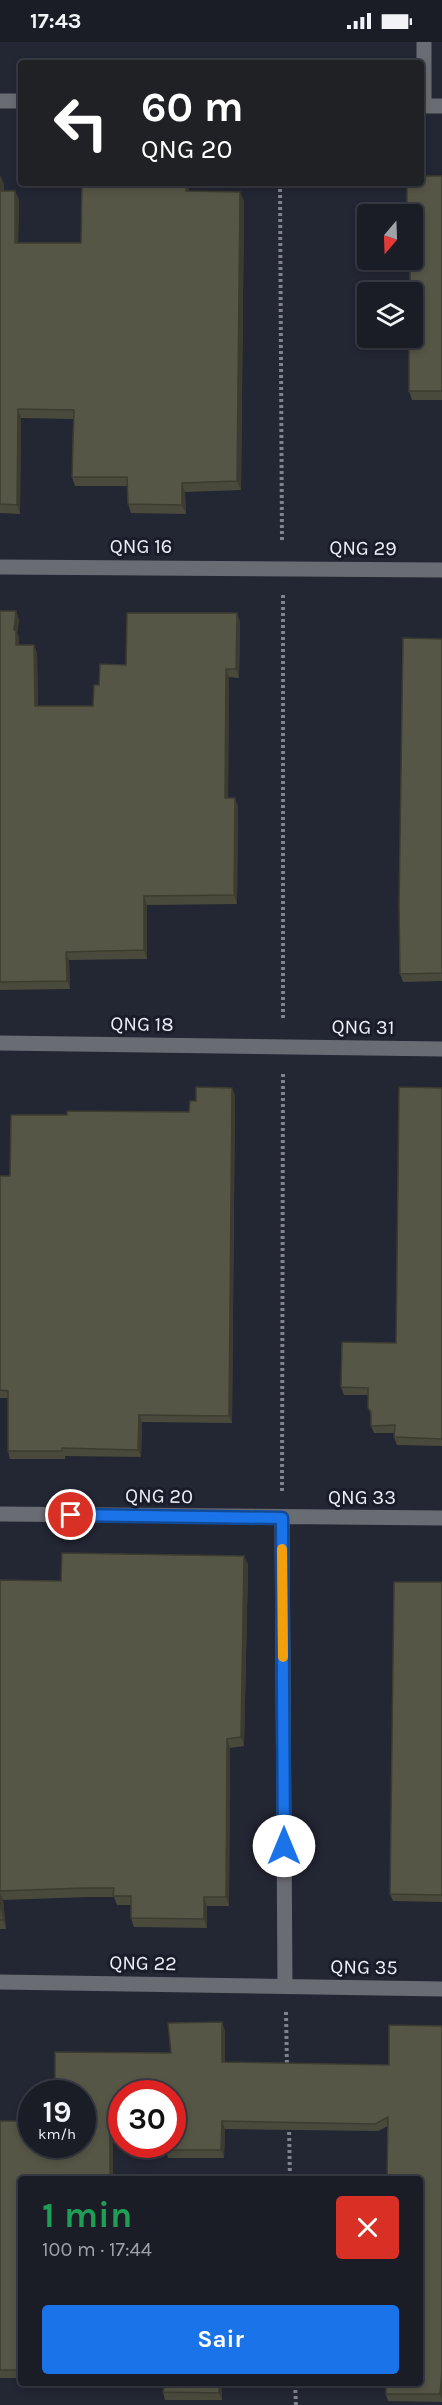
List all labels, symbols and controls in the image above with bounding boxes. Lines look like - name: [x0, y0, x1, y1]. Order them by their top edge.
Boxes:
- text: 17:43: [30, 8, 82, 34]
- text: 60 m: [141, 82, 244, 132]
- icon: left: [42, 84, 120, 162]
- text: QNG 20: [141, 133, 233, 165]
- north arrow: [357, 204, 423, 270]
- map controls: [357, 204, 423, 348]
- button: layers: [357, 282, 423, 348]
- street label: QNG 16: [110, 535, 172, 558]
- street label: QNG 29: [329, 536, 397, 560]
- street label: QNG 18: [110, 1012, 174, 1036]
- street label: QNG 31: [331, 1015, 395, 1039]
- street label: QNG 20: [125, 1484, 193, 1508]
- street label: QNG 33: [328, 1486, 396, 1509]
- pin: [45, 1489, 96, 1540]
- icon: arrive: [54, 1498, 87, 1531]
- position arrow: [252, 1814, 316, 1878]
- street label: QNG 22: [109, 1951, 177, 1975]
- street label: QNG 35: [330, 1955, 398, 1979]
- speed limit sign: 30: [108, 2080, 186, 2158]
- text: 19: [42, 2094, 71, 2130]
- text: km/h: [38, 2125, 76, 2143]
- text: 1 min: [42, 2194, 132, 2236]
- button: close: [336, 2196, 399, 2259]
- text: 100 m · 17:44: [42, 2238, 152, 2261]
- button: Sair: [42, 2305, 399, 2374]

